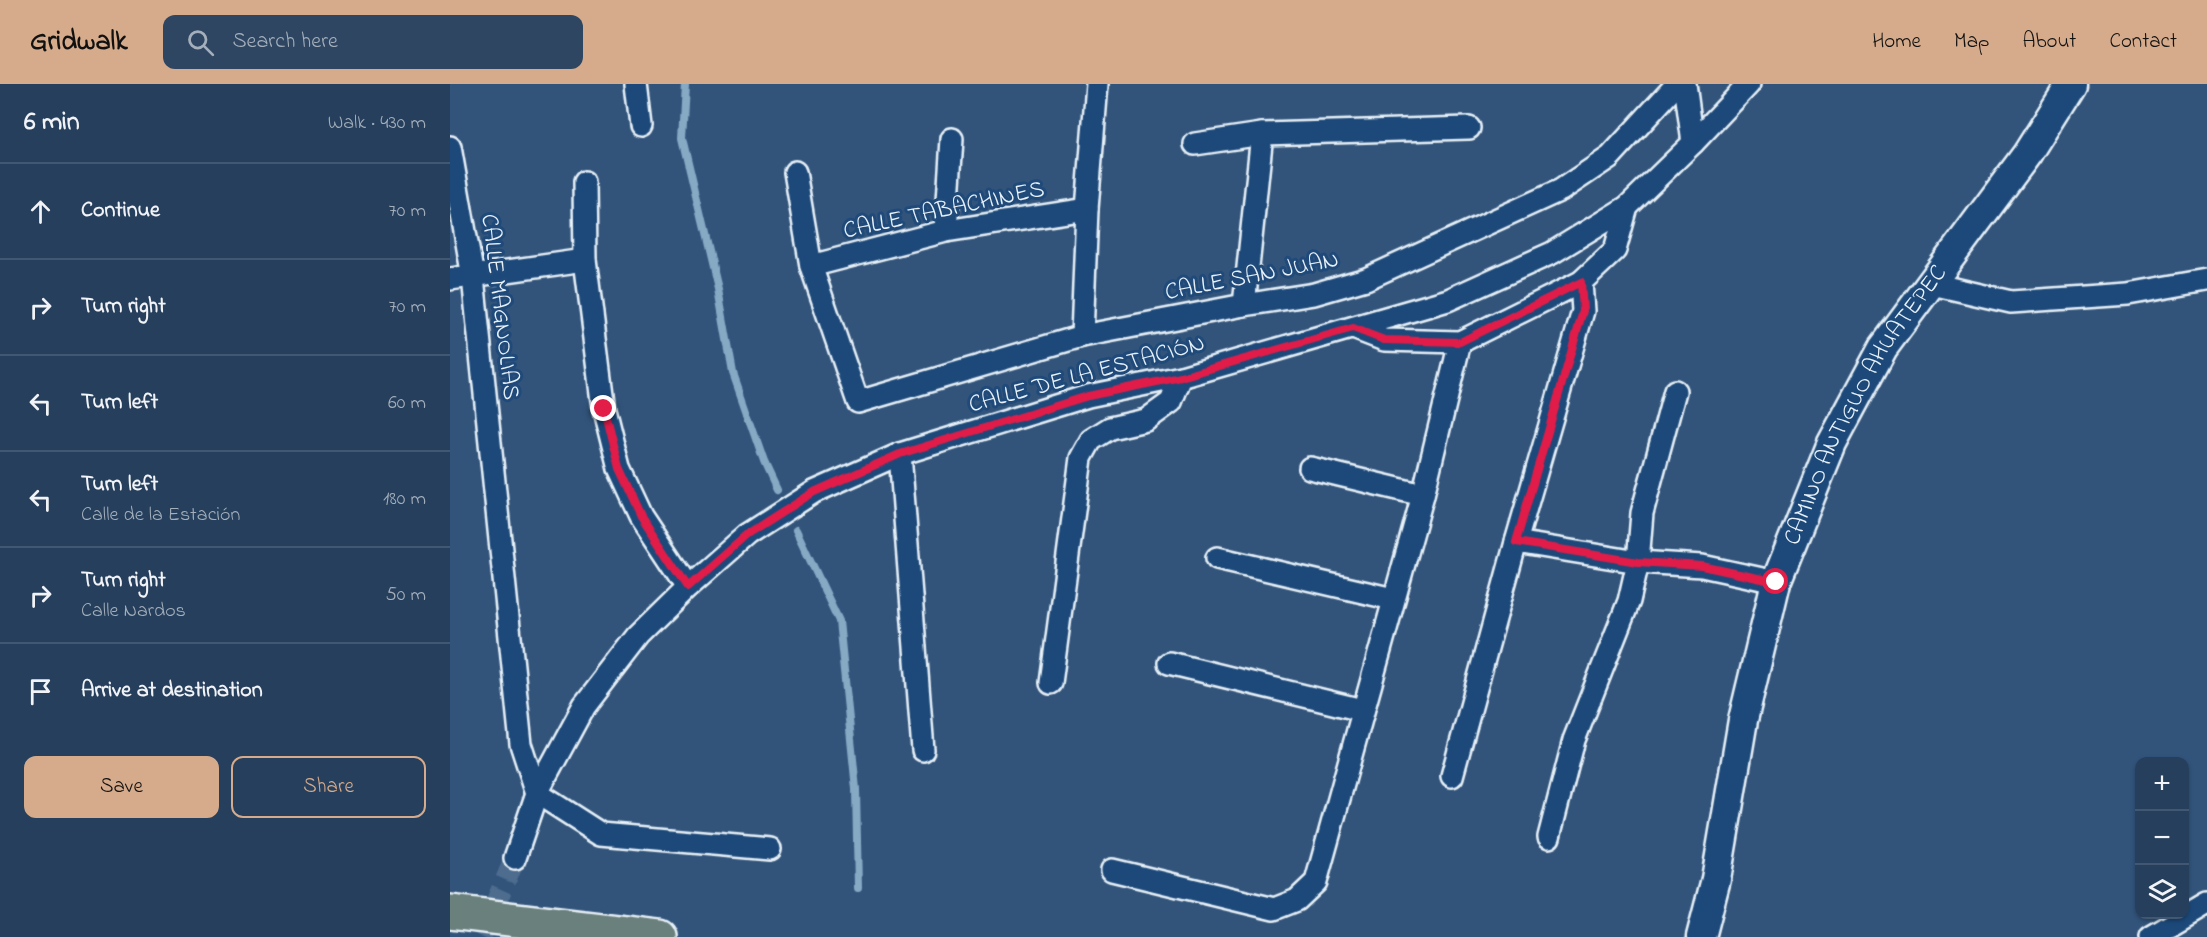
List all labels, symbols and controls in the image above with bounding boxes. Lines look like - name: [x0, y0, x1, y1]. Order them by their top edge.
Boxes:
- search box: [163, 15, 583, 69]
- text: Gridwalk: [30, 22, 127, 63]
- icon: search: [184, 26, 217, 59]
- text: Search here: [232, 26, 338, 58]
- text: Home: [1872, 27, 1921, 57]
- text: Map: [1954, 27, 1989, 57]
- text: About: [2022, 27, 2076, 57]
- text: Contact: [2109, 27, 2177, 57]
- text: 6 min: [24, 104, 80, 142]
- text: Walk · 430 m: [328, 109, 426, 138]
- street label: CALLE TABACHINES: [840, 173, 1048, 249]
- icon: ahead: [24, 195, 57, 228]
- text: Continue: [81, 195, 160, 227]
- text: 70 m: [389, 197, 426, 226]
- street label: CALLE MAGNOLIAS: [470, 212, 528, 402]
- street label: CALLE SAN JUAN: [1162, 243, 1342, 311]
- street label: CAMINO ANTIGUO AHUATEPEC: [1775, 258, 1956, 551]
- icon: right: [24, 291, 57, 324]
- text: Turn right: [81, 291, 166, 323]
- text: 70 m: [389, 293, 426, 322]
- street label: CALLE DE LA ESTACIÓN: [965, 327, 1209, 423]
- icon: left: [24, 387, 57, 420]
- text: Turn left: [81, 387, 158, 419]
- text: 60 m: [388, 389, 426, 418]
- route end: [590, 395, 616, 421]
- text: Turn left: [81, 469, 158, 501]
- icon: left: [24, 483, 57, 516]
- text: 180 m: [383, 485, 426, 514]
- text: Calle de la Estación: [81, 501, 240, 530]
- text: Turn right: [81, 565, 166, 597]
- route start: [1762, 568, 1788, 594]
- icon: right: [24, 579, 57, 612]
- text: 50 m: [385, 581, 426, 610]
- text: Calle Nardos: [81, 597, 186, 626]
- icon: arrive: [24, 675, 57, 708]
- text: Arrive at destination: [81, 675, 263, 707]
- button: Save: [24, 756, 219, 818]
- button: Share: [231, 756, 426, 818]
- map controls: [2135, 757, 2189, 919]
- button: +: [2135, 757, 2189, 811]
- button: −: [2135, 811, 2189, 865]
- button: layers: [2135, 865, 2189, 919]

